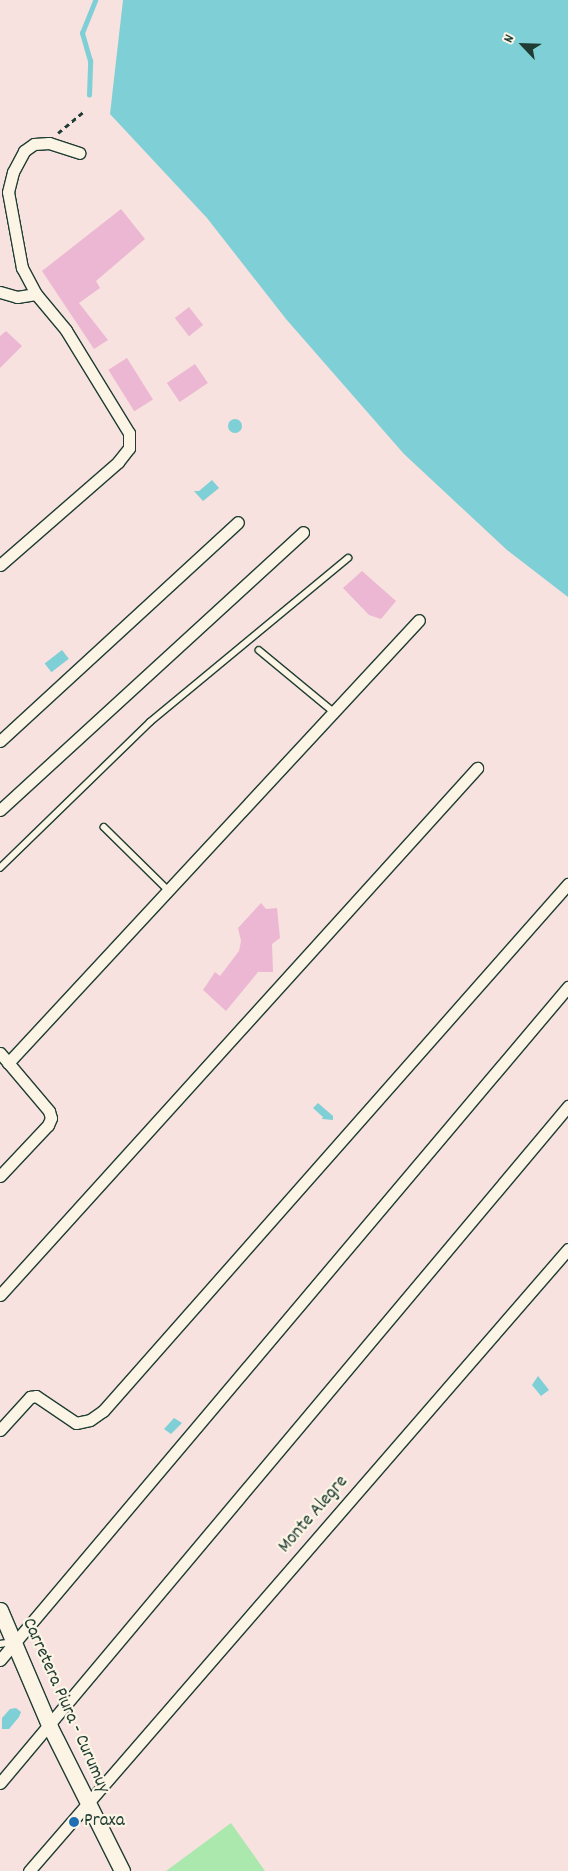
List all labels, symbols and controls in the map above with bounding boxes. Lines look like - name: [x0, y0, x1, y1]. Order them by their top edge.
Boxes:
- north arrow: [498, 20, 548, 70]
- text: N: [499, 32, 520, 46]
- street label: Monte Alegre: [274, 1472, 354, 1558]
- street label: Carretera Piura - Curumuy: [16, 1615, 114, 1797]
- place label: Praxa: [84, 1811, 125, 1833]
- marker: Praxa: [68, 1816, 80, 1828]

